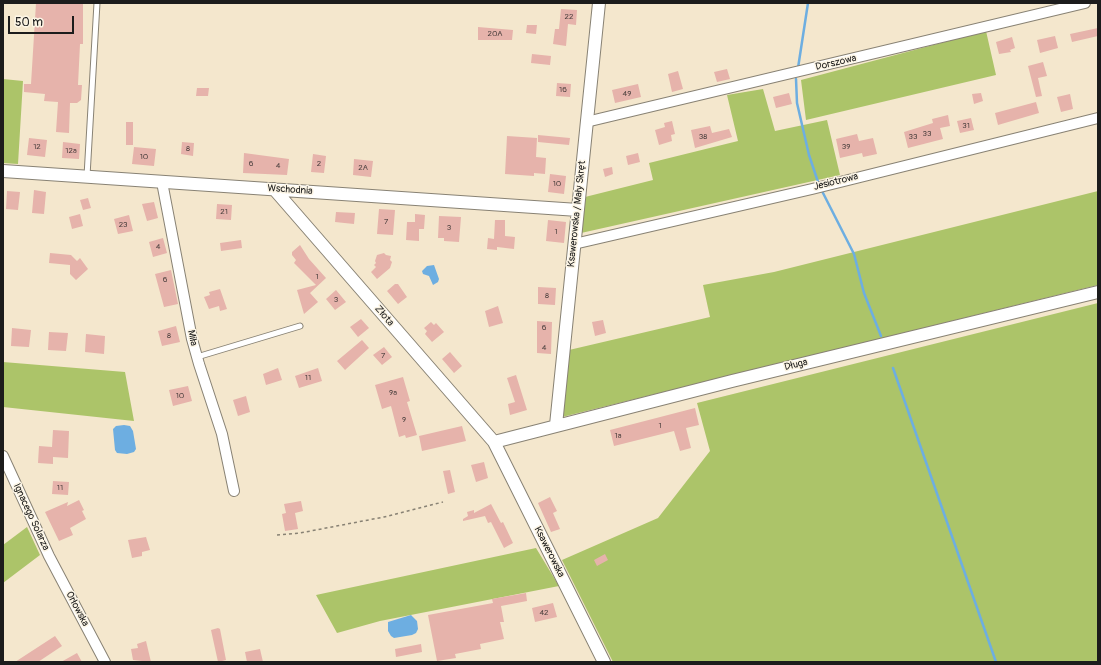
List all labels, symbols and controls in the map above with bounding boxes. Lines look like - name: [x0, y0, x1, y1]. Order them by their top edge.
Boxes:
- scale bar: [10, 8, 76, 34]
- house number: 22: [565, 12, 573, 22]
- text: 50 m: [15, 15, 43, 30]
- house number: 20A: [487, 29, 503, 39]
- street label: Dorszowa: [814, 52, 858, 74]
- house number: 16: [559, 85, 567, 95]
- house number: 49: [623, 89, 631, 99]
- house number: 31: [962, 121, 970, 131]
- house number: 33: [923, 129, 931, 139]
- house number: 38: [699, 132, 707, 142]
- house number: 33: [909, 132, 917, 142]
- house number: 12: [33, 142, 41, 152]
- house number: 39: [842, 142, 850, 152]
- house number: 8: [186, 144, 190, 154]
- house number: 12a: [65, 146, 77, 156]
- house number: 10: [140, 152, 148, 162]
- house number: 6: [249, 159, 253, 169]
- house number: 2: [317, 159, 321, 169]
- street label: Ksawerowska / Mały Skręt: [565, 160, 589, 268]
- house number: 4: [276, 161, 280, 171]
- house number: 2A: [358, 163, 368, 173]
- street label: Jesiotrowa: [813, 171, 859, 193]
- house number: 10: [553, 179, 561, 189]
- street label: Wschodnia: [267, 182, 313, 198]
- house number: 21: [220, 207, 228, 217]
- house number: 7: [384, 217, 388, 227]
- house number: 23: [119, 220, 127, 230]
- house number: 3: [447, 223, 451, 233]
- house number: 1: [554, 227, 558, 237]
- house number: 4: [156, 242, 160, 252]
- house number: 1: [315, 272, 319, 282]
- house number: 6: [163, 275, 167, 285]
- house number: 8: [545, 291, 549, 301]
- house number: 3: [334, 295, 338, 305]
- street label: Złota: [372, 303, 396, 329]
- house number: 6: [542, 323, 546, 333]
- street label: Miła: [184, 329, 200, 347]
- house number: 8: [167, 331, 171, 341]
- house number: 4: [542, 343, 546, 353]
- house number: 7: [381, 351, 385, 361]
- street label: Długa: [783, 356, 809, 374]
- house number: 11: [305, 373, 311, 383]
- house number: 9a: [389, 388, 397, 398]
- house number: 10: [176, 391, 184, 401]
- house number: 9: [402, 415, 406, 425]
- house number: 1: [658, 421, 662, 431]
- house number: 1a: [615, 431, 621, 441]
- street label: Ignacego Solarza: [10, 482, 52, 552]
- house number: 11: [57, 483, 63, 493]
- street label: Ksawerowska: [531, 525, 567, 579]
- street label: Orłowska: [63, 590, 91, 628]
- house number: 42: [539, 608, 549, 618]

